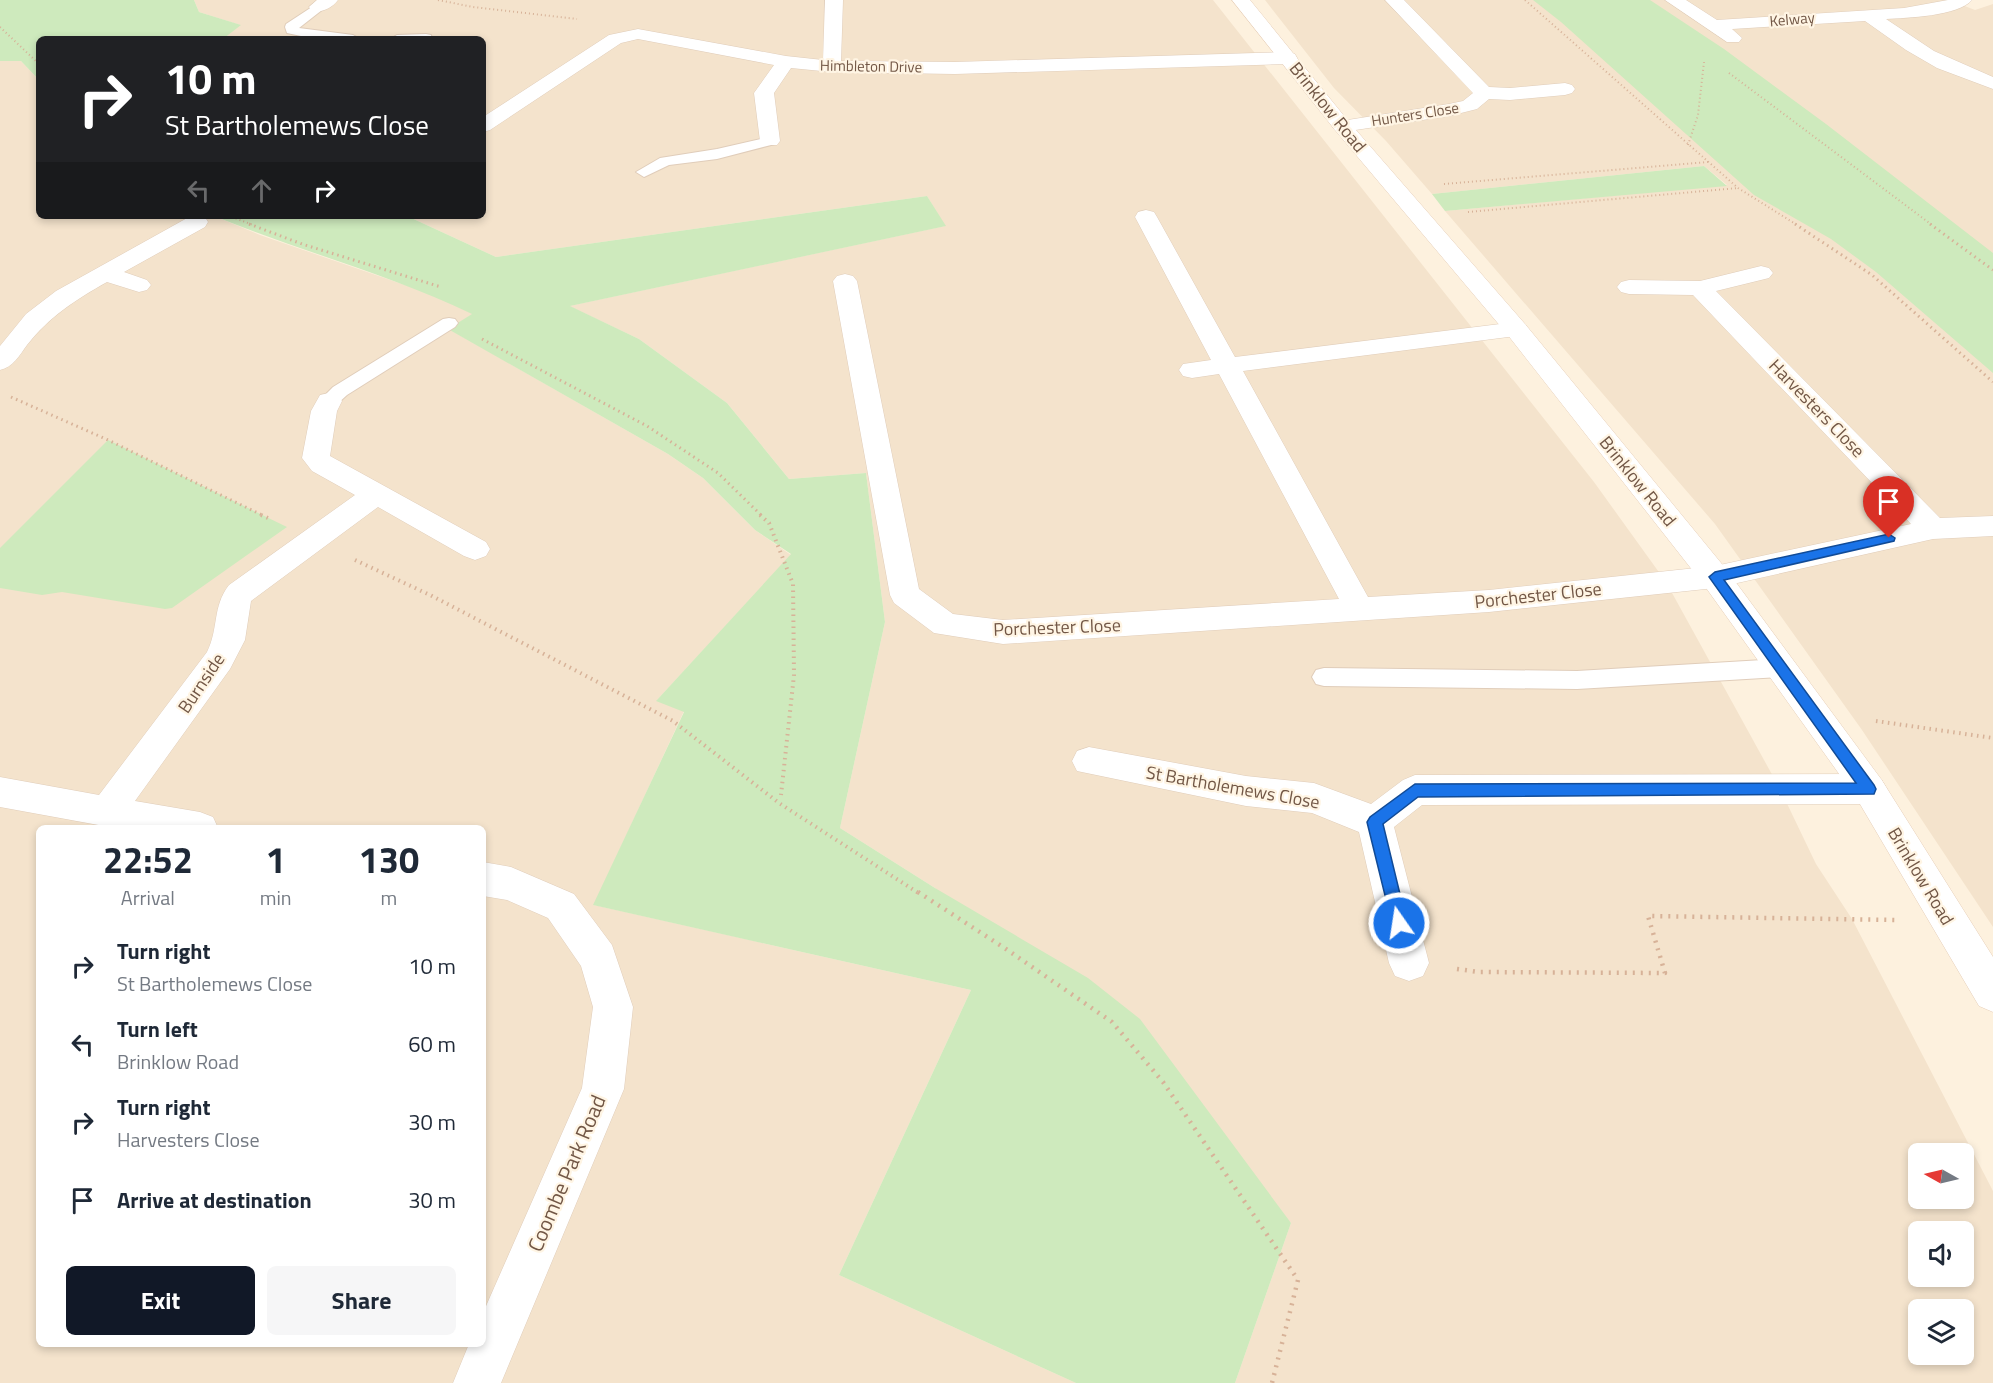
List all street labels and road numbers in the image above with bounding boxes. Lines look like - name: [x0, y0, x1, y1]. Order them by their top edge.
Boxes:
- street label: Kelway: [1768, 6, 1816, 32]
- street label: Himbleton Drive: [820, 54, 922, 78]
- street label: Brinklow Road: [1283, 56, 1373, 158]
- street label: Hunters Close: [1369, 96, 1461, 132]
- street label: Harvesters Close: [1763, 353, 1871, 463]
- street label: Brinklow Road: [1593, 430, 1683, 532]
- street label: Porchester Close: [1473, 575, 1603, 615]
- street label: Porchester Close: [993, 611, 1121, 643]
- street label: Burnside: [171, 647, 231, 719]
- street label: St Bartholemews Close: [1144, 758, 1322, 816]
- street label: Brinklow Road: [1881, 822, 1961, 930]
- street label: Coombe Park Road: [519, 1090, 613, 1256]

